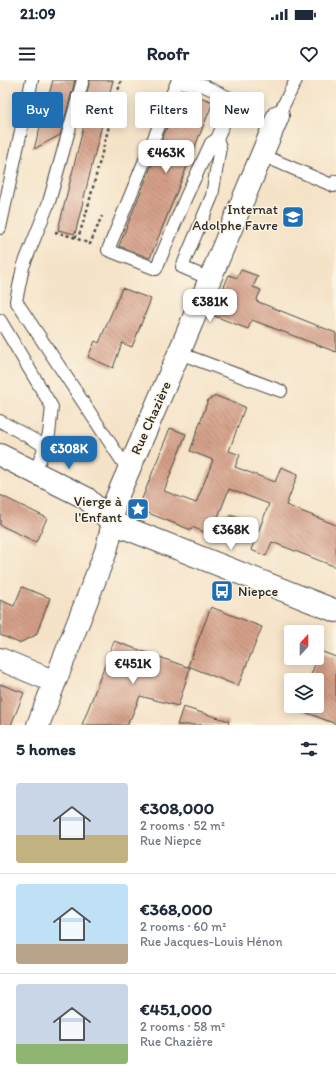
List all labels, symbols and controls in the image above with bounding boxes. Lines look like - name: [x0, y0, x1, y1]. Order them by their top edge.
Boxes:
- text: 21:09: [20, 5, 56, 23]
- icon: menu: [16, 43, 38, 65]
- text: Roofr: [147, 43, 189, 65]
- icon: heart: [298, 43, 320, 65]
- chip: Buy: [12, 92, 63, 128]
- chip: Rent: [71, 92, 127, 128]
- chip: Filters: [135, 92, 202, 128]
- chip: New: [210, 92, 264, 128]
- pin: €463K: [138, 140, 194, 174]
- text: €463K: [147, 145, 185, 160]
- place label: Internat Adolphe Favre: [192, 201, 278, 234]
- school or university icon: Internat Adolphe Favre: [280, 204, 306, 230]
- pin: €381K: [182, 289, 238, 323]
- text: €381K: [192, 294, 228, 309]
- street label: Rue Chazière: [127, 378, 175, 457]
- pin: €308K: [41, 436, 97, 470]
- text: €308K: [50, 441, 88, 456]
- place label: Vierge à l'Enfant: [74, 493, 123, 526]
- place icon: Vierge à l'Enfant: [125, 496, 151, 522]
- pin: €368K: [203, 517, 259, 551]
- text: €368K: [213, 522, 249, 537]
- bus stop icon: Niepce: [209, 578, 235, 604]
- place label: Niepce: [238, 583, 278, 600]
- north arrow: [284, 625, 324, 665]
- map controls: [284, 625, 324, 713]
- pin: €451K: [105, 651, 161, 685]
- text: €451K: [115, 656, 151, 671]
- button: layers: [284, 673, 324, 713]
- icon: filters: [298, 738, 320, 760]
- text: 5 homes: [16, 739, 76, 759]
- text: €308,000: [140, 798, 214, 818]
- icon: home: [48, 799, 96, 847]
- text: 2 rooms · 52 m²: [140, 818, 225, 833]
- text: Rue Niepce: [140, 833, 201, 848]
- text: €368,000: [140, 899, 213, 919]
- icon: home: [48, 900, 96, 948]
- text: 2 rooms · 60 m²: [140, 919, 226, 934]
- text: Rue Jacques-Louis Hénon: [140, 934, 283, 949]
- text: €451,000: [140, 999, 212, 1019]
- icon: home: [48, 1000, 96, 1048]
- text: 2 rooms · 58 m²: [140, 1019, 225, 1034]
- text: Rue Chazière: [140, 1034, 213, 1049]

